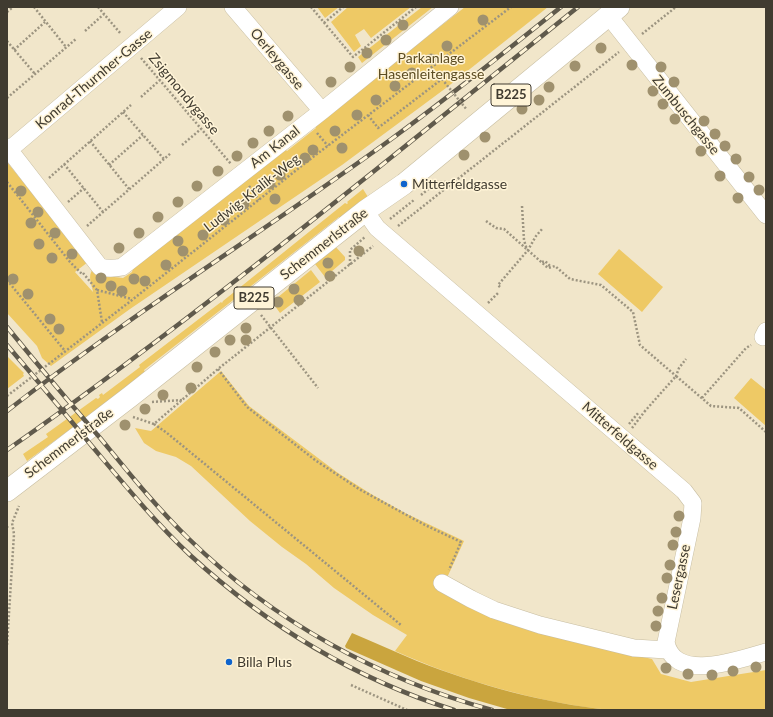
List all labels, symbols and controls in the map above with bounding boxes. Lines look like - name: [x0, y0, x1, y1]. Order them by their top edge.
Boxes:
- street label: Konrad-Thurnher-Gasse: [32, 25, 156, 133]
- street label: Oerleygasse: [246, 25, 308, 93]
- street label: Zsigmondygasse: [145, 50, 223, 138]
- park label: Parkanlage Hasenleitengasse: [378, 50, 484, 82]
- street label: Zumbuschgasse: [649, 72, 723, 158]
- road number: B225: [491, 84, 531, 106]
- street label: Am Kanal: [247, 122, 303, 172]
- street label: Ludwig-Kralik-Weg: [201, 150, 303, 236]
- place label: Mitterfeldgasse: [412, 176, 507, 192]
- marker: Mitterfeldgasse: [399, 179, 409, 189]
- street label: Schemmerlstraße: [277, 205, 371, 283]
- road number: B225: [234, 287, 274, 309]
- street label: Mitterfeldgasse: [579, 398, 661, 474]
- street label: Schemmerlstraße: [21, 404, 117, 482]
- street label: Lesergasse: [664, 543, 694, 611]
- place label: Billa Plus: [237, 654, 292, 670]
- marker: Billa Plus: [224, 657, 234, 667]

